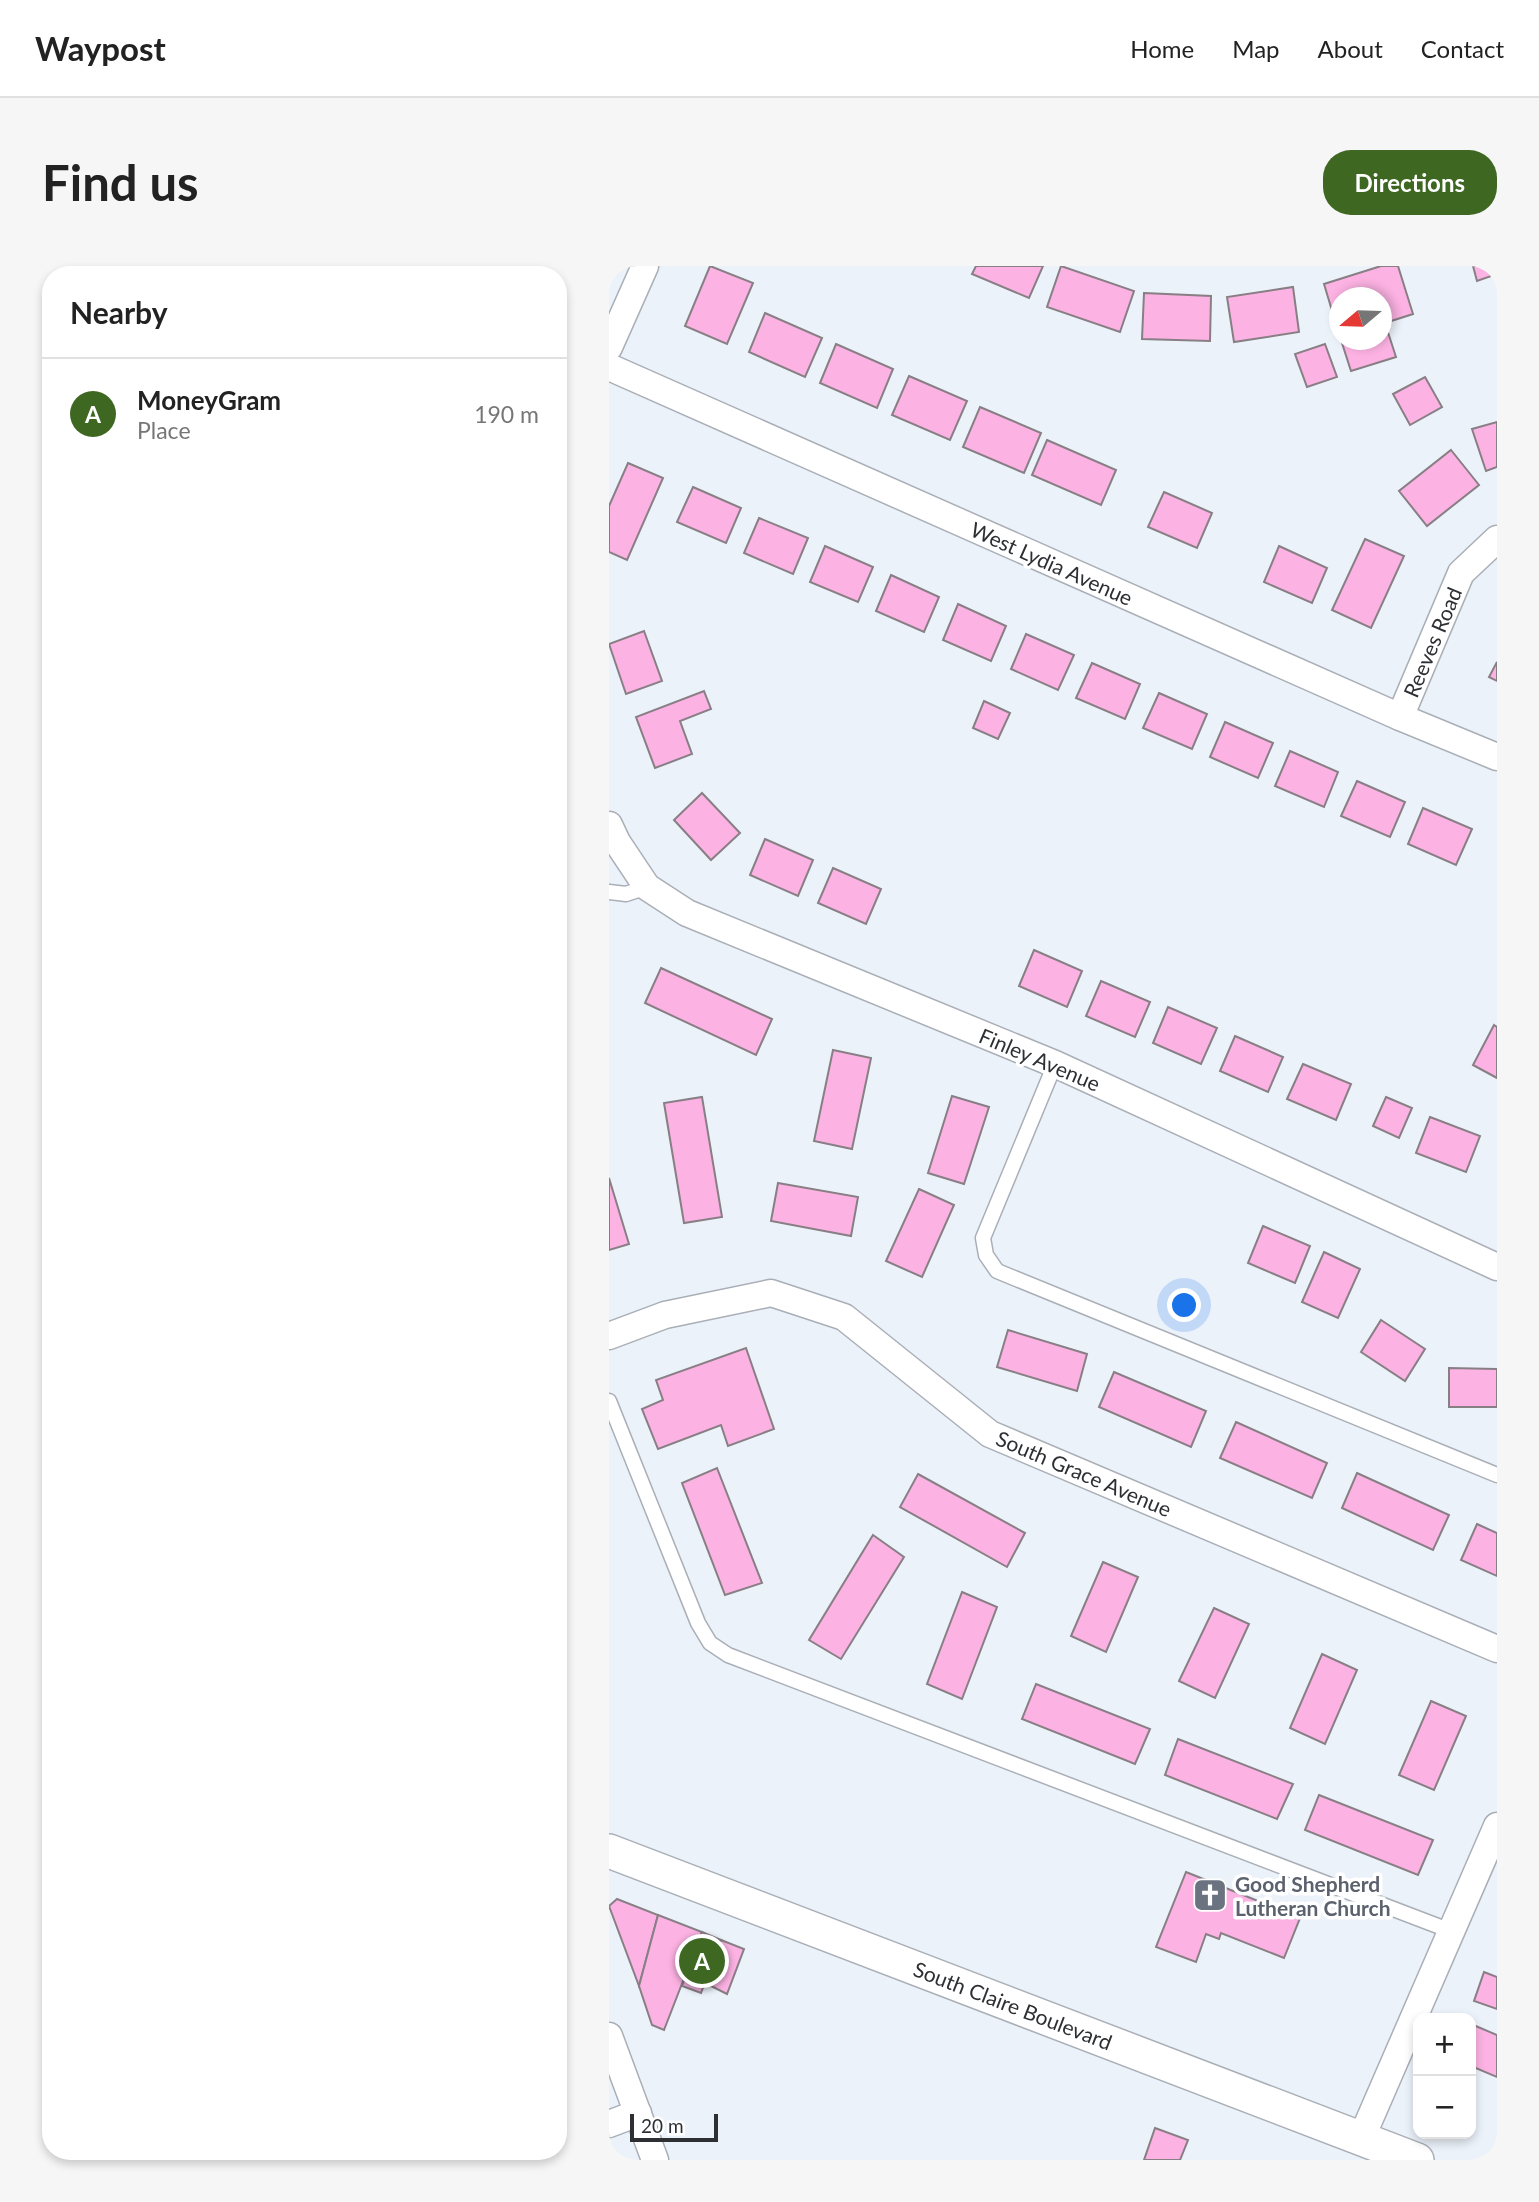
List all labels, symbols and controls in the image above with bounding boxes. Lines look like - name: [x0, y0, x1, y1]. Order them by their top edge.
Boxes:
- text: Waypost: [35, 28, 166, 68]
- text: Home: [1130, 34, 1194, 63]
- text: Map: [1232, 34, 1280, 63]
- text: About: [1318, 34, 1383, 63]
- text: Contact: [1421, 34, 1504, 63]
- button: Directions: [1323, 150, 1497, 215]
- text: Find us: [42, 153, 199, 211]
- north arrow: [1329, 287, 1392, 350]
- text: Nearby: [70, 294, 168, 330]
- text: MoneyGram: [137, 384, 281, 416]
- text: A: [85, 400, 101, 428]
- text: 190 m: [474, 400, 539, 428]
- text: Place: [137, 416, 191, 444]
- street label: West Lydia Avenue: [967, 516, 1137, 610]
- street label: Reeves Road: [1398, 583, 1466, 701]
- street label: Finley Avenue: [976, 1022, 1104, 1096]
- your location: [1167, 1288, 1201, 1322]
- street label: South Grace Avenue: [993, 1425, 1175, 1521]
- place label: Good Shepherd Lutheran Church: [1235, 1871, 1391, 1920]
- church icon: Good Shepherd Lutheran Church: [1191, 1876, 1229, 1914]
- pin: A: [679, 1935, 725, 1987]
- street label: South Claire Boulevard: [910, 1956, 1116, 2054]
- map controls: [1413, 2013, 1476, 2139]
- button: +: [1413, 2013, 1476, 2076]
- button: −: [1413, 2076, 1476, 2139]
- scale bar: [630, 2111, 717, 2143]
- text: 20 m: [641, 2114, 684, 2137]

